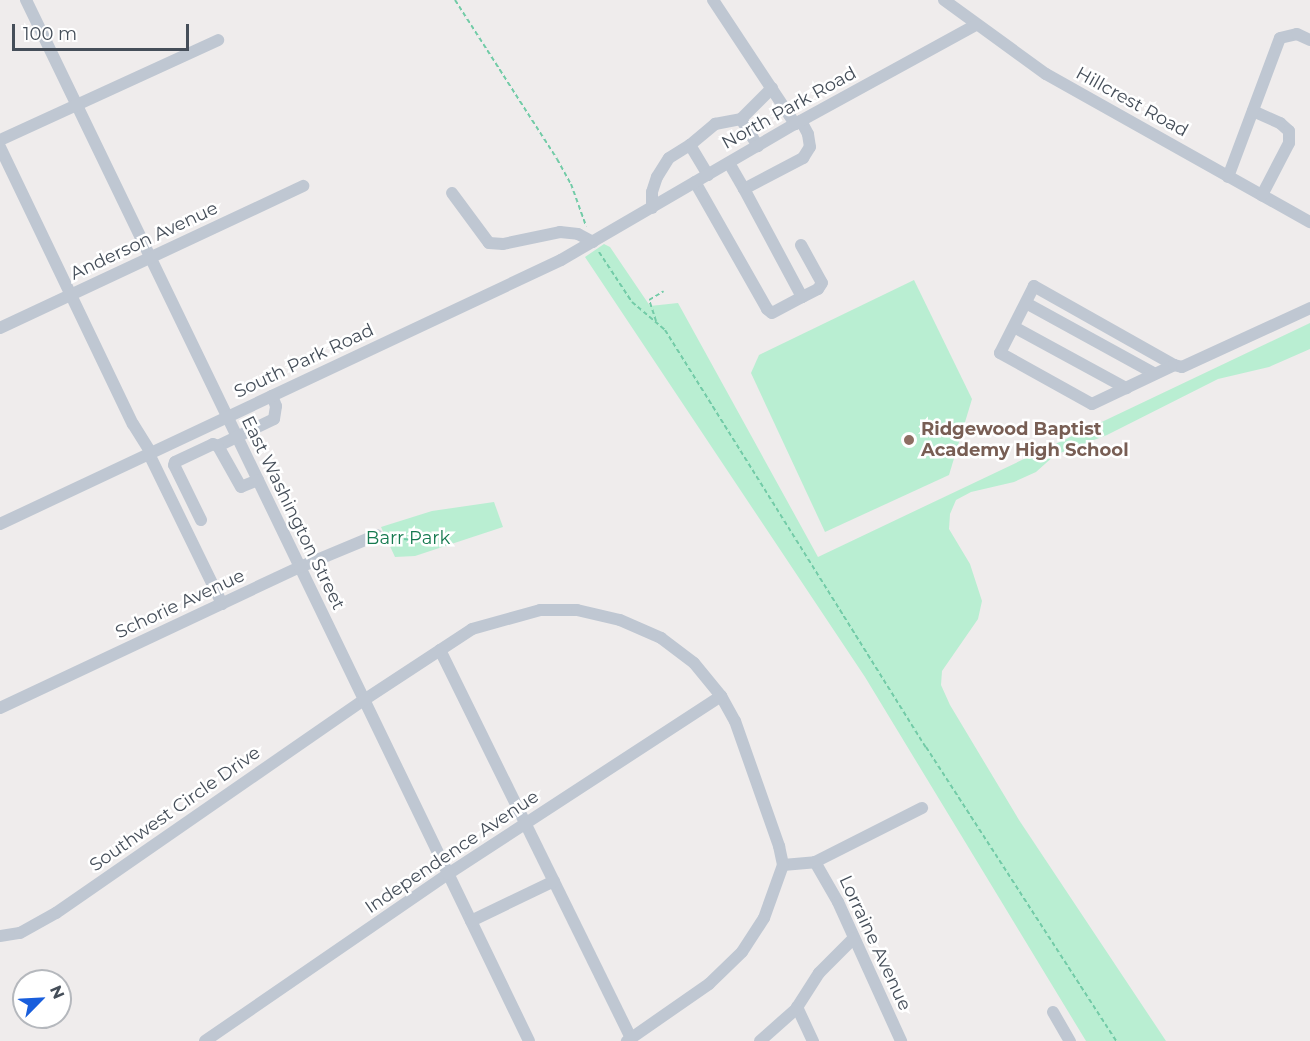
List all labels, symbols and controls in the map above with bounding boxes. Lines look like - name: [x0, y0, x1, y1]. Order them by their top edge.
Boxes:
- scale bar: [15, 12, 192, 50]
- text: 100 m: [23, 23, 77, 45]
- street label: North Park Road: [718, 62, 860, 154]
- street label: Hillcrest Road: [1072, 62, 1192, 142]
- street label: Anderson Avenue: [67, 197, 221, 285]
- street label: South Park Road: [231, 319, 377, 403]
- street label: East Washington Street: [237, 413, 349, 613]
- place label: Ridgewood Baptist Academy High School: [921, 419, 1129, 462]
- marker: Ridgewood Baptist Academy High School: [902, 433, 916, 447]
- park label: Barr Park: [366, 527, 450, 549]
- street label: Schorie Avenue: [112, 565, 248, 643]
- street label: Southwest Circle Drive: [86, 742, 264, 876]
- street label: Independence Avenue: [361, 786, 543, 918]
- street label: Lorraine Avenue: [834, 872, 916, 1014]
- north arrow: [12, 969, 72, 1029]
- text: N: [46, 983, 68, 1002]

